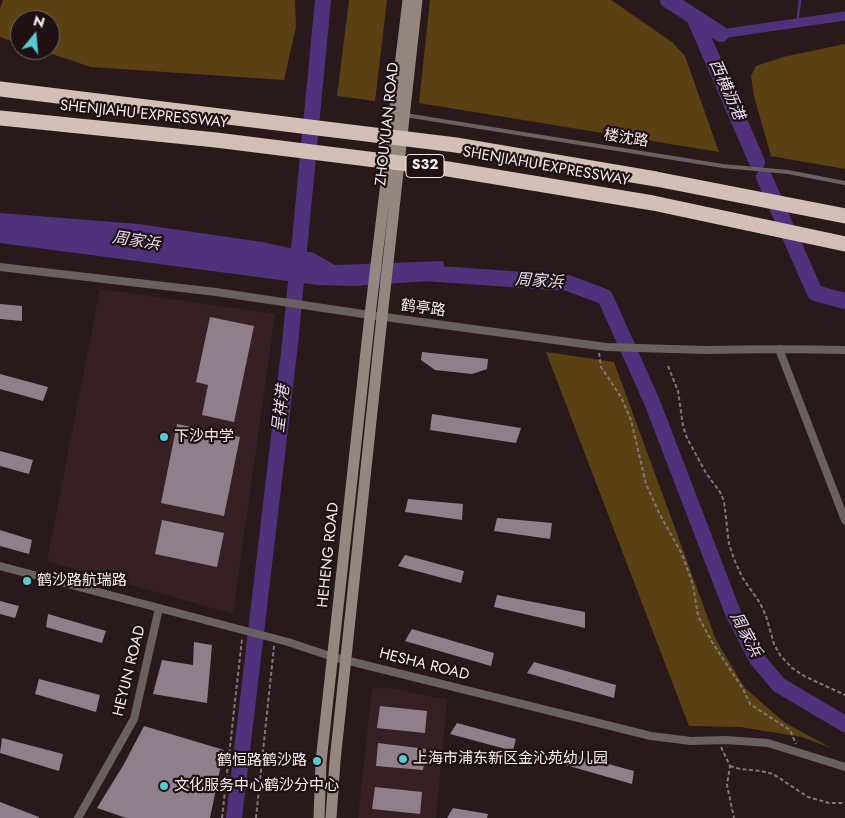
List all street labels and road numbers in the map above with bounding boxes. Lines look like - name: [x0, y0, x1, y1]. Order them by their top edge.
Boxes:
- street label: ZHOUYUAN ROAD: [373, 61, 403, 187]
- street label: SHENJIAHU EXPRESSWAY: [59, 97, 229, 133]
- street label: 楼沈路: [602, 127, 650, 151]
- street label: SHENJIAHU EXPRESSWAY: [461, 143, 631, 191]
- road number: S32: [406, 154, 444, 178]
- street label: 鹤亭路: [399, 297, 447, 321]
- street label: HEHENG ROAD: [315, 502, 343, 608]
- street label: HEYUN ROAD: [110, 624, 150, 718]
- street label: HESHA ROAD: [377, 645, 471, 685]

